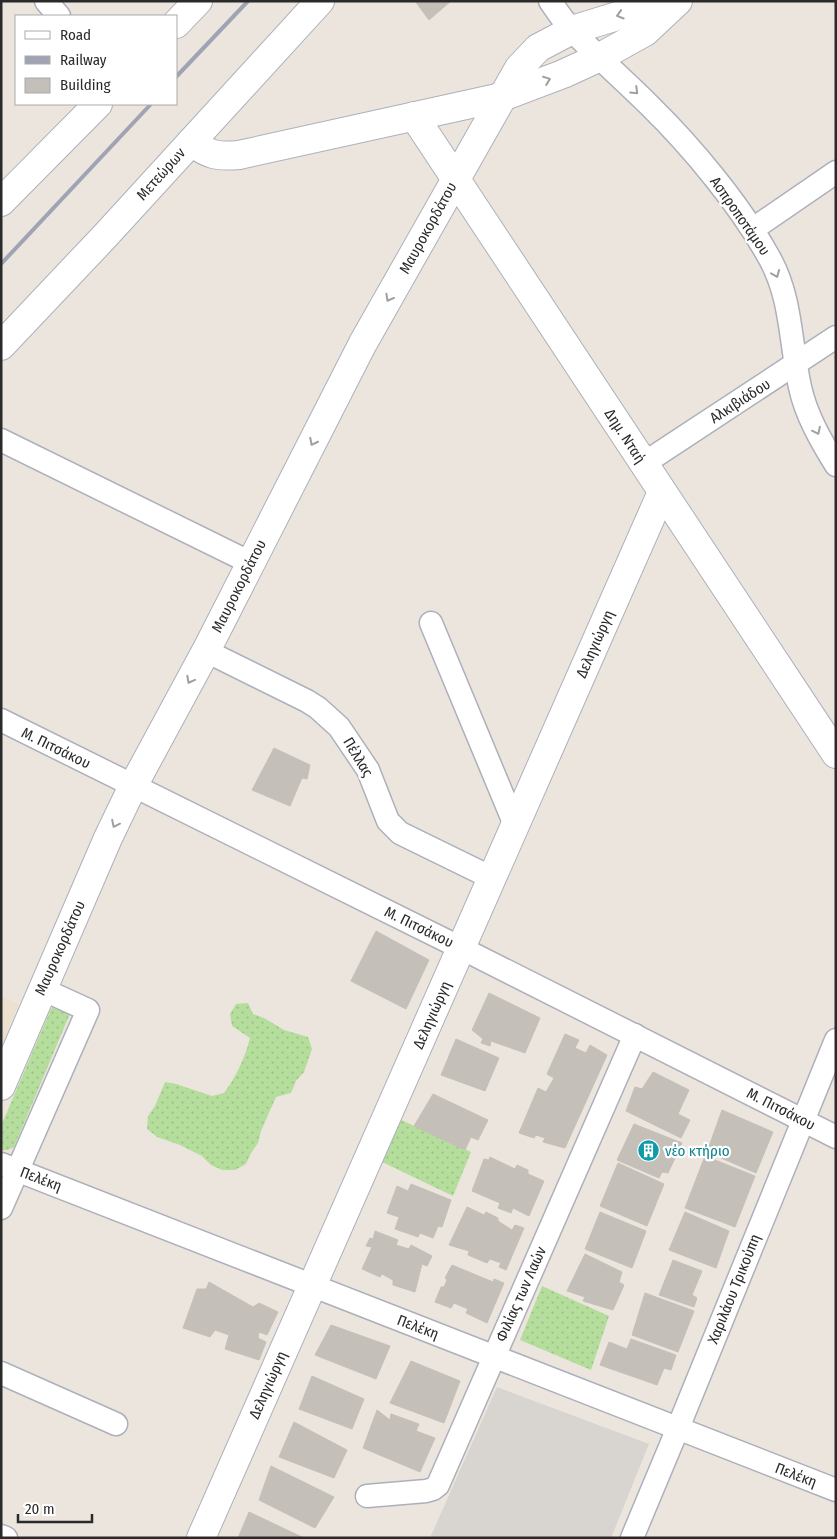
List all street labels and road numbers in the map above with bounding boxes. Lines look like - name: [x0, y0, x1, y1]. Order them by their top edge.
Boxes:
- street label: Μετεώρων: [133, 144, 189, 204]
- street label: Ασπροποτάμου: [706, 173, 774, 259]
- street label: Μαυροκορδάτου: [395, 179, 461, 277]
- street label: Αλκιβιάδου: [706, 375, 774, 427]
- street label: Δημ. Νταή: [601, 405, 649, 467]
- street label: Μαυροκορδάτου: [208, 537, 270, 635]
- street label: Δεληγιώργη: [572, 607, 618, 681]
- street label: Μ. Πιτσάκου: [19, 724, 93, 772]
- street label: Πέλλας: [339, 734, 377, 781]
- street label: Μαυροκορδάτου: [31, 898, 89, 998]
- street label: Μ. Πιτσάκου: [382, 903, 456, 951]
- street label: Δεληγιώργη: [409, 978, 455, 1052]
- street label: Μ. Πιτσάκου: [744, 1084, 818, 1134]
- street label: Πελέκη: [17, 1163, 65, 1195]
- street label: Χαριλάου Τρικούπη: [704, 1231, 764, 1347]
- street label: Φιλίας των Λαών: [492, 1243, 550, 1344]
- street label: Πελέκη: [394, 1311, 442, 1343]
- street label: Δεληγιώργη: [245, 1348, 291, 1422]
- street label: Πελέκη: [772, 1459, 820, 1491]

